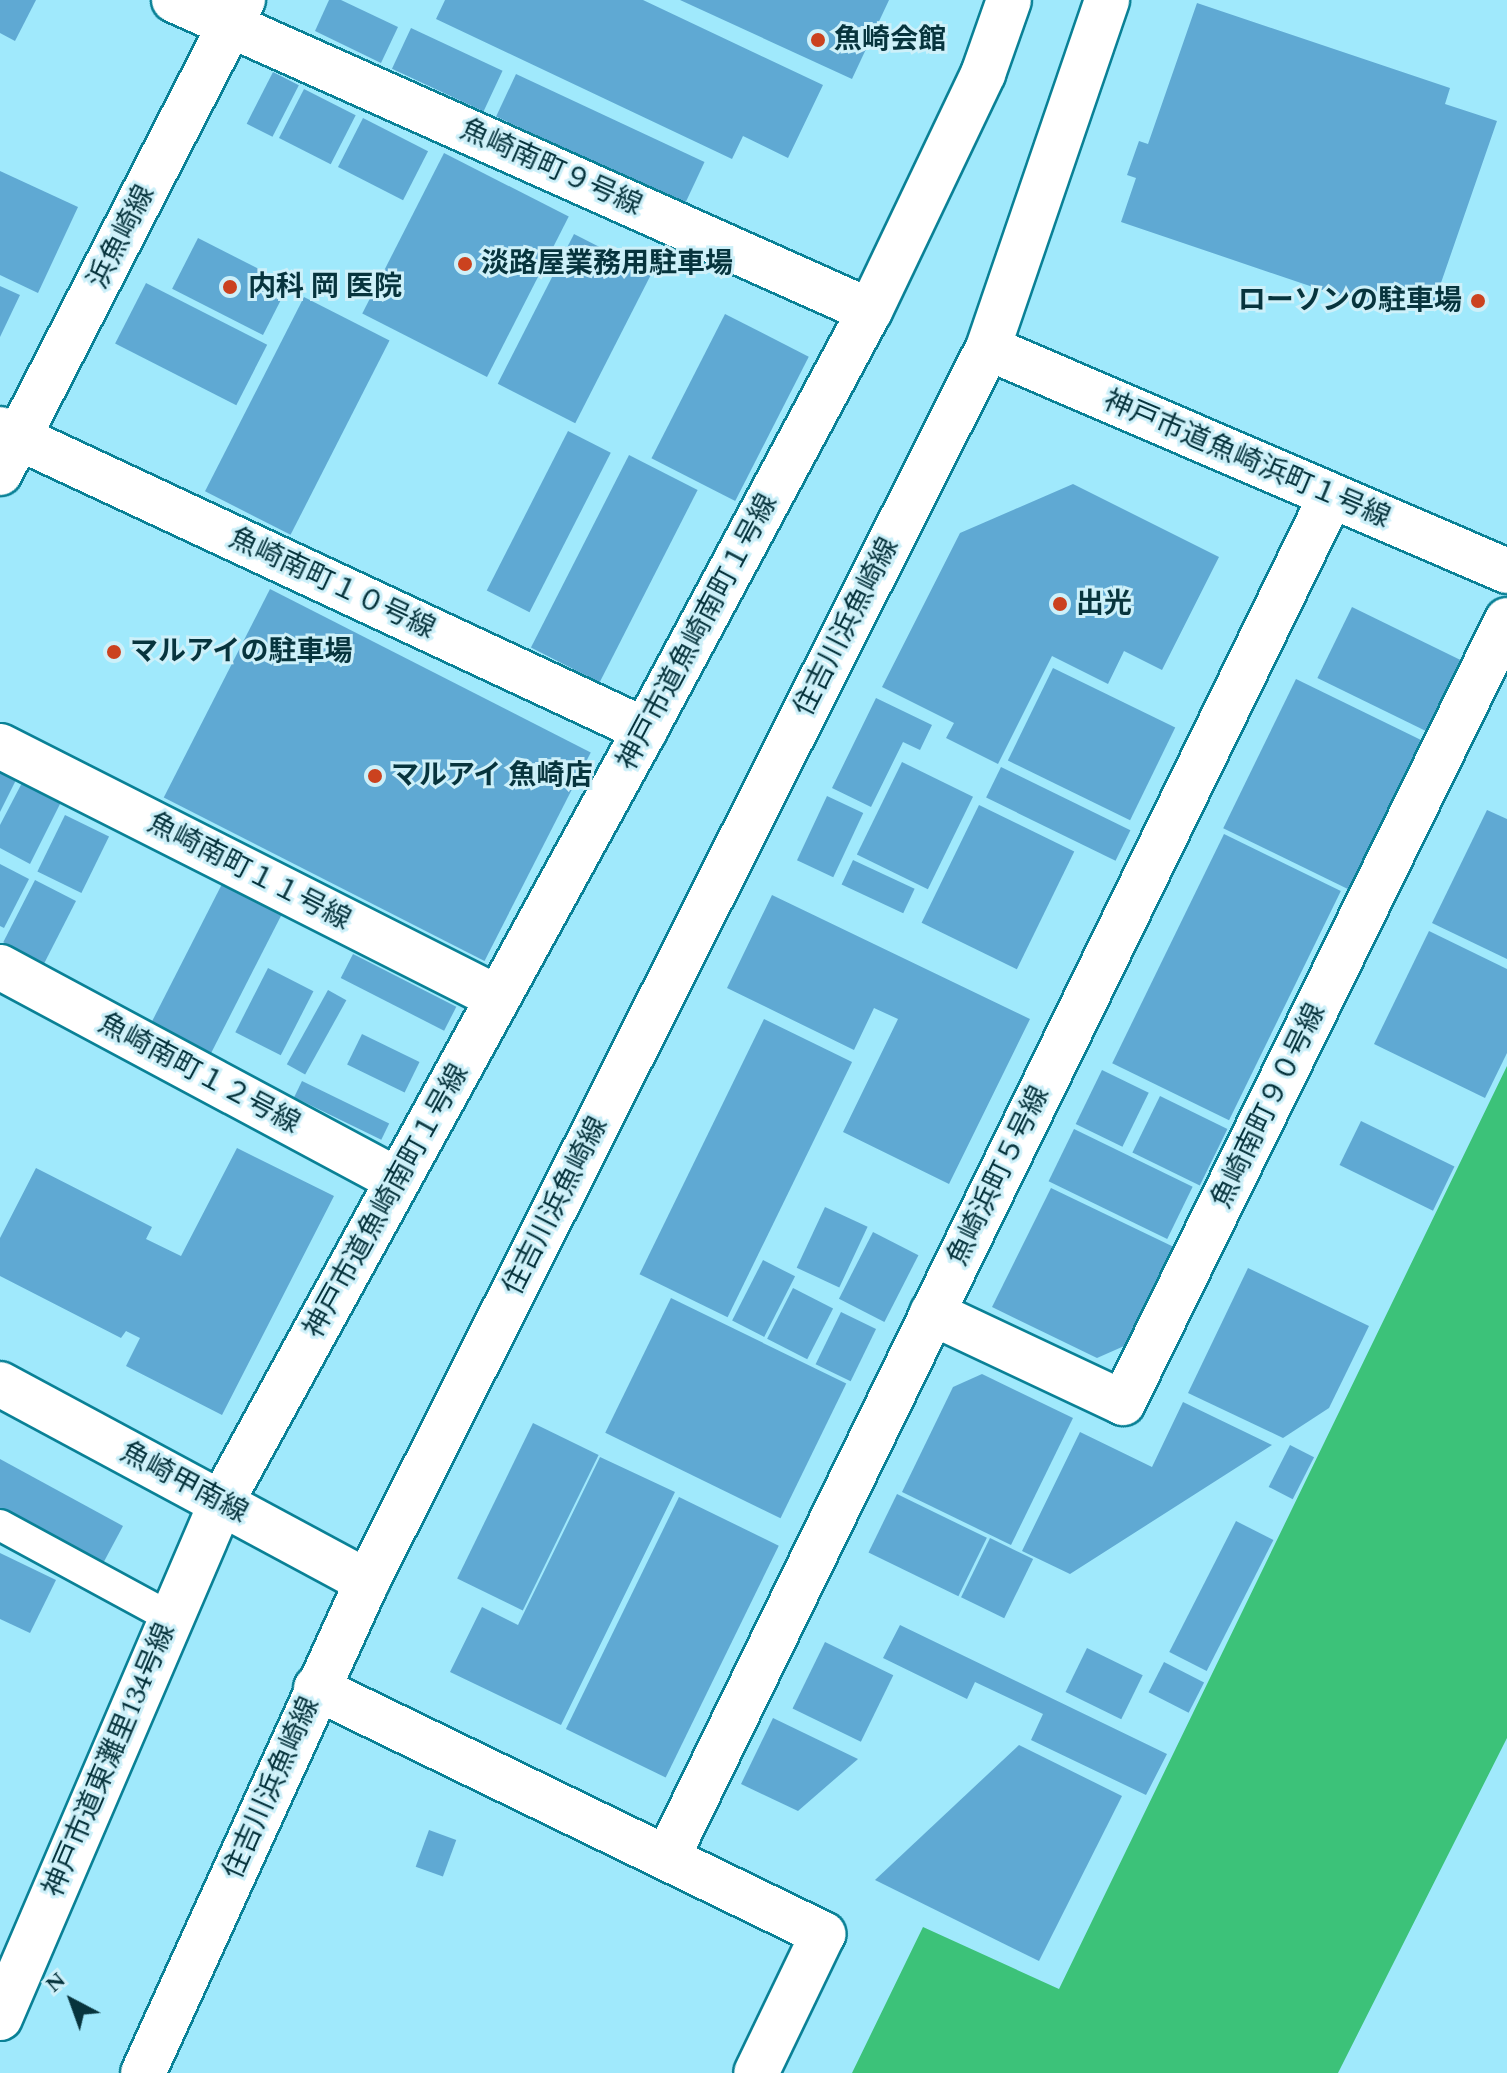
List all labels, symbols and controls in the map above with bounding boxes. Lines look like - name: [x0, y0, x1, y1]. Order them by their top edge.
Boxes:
- place label: 魚崎会館: [834, 23, 946, 57]
- marker: 魚崎会館: [809, 31, 827, 49]
- street label: 魚崎南町９号線: [455, 113, 647, 223]
- street label: 浜魚崎線: [82, 179, 162, 295]
- place label: 淡路屋業務用駐車場: [481, 247, 733, 281]
- marker: 淡路屋業務用駐車場: [456, 255, 474, 273]
- place label: 内科 岡 医院: [248, 270, 402, 304]
- marker: 内科 岡 医院: [219, 276, 241, 298]
- place label: ローソンの駐車場: [1238, 284, 1462, 318]
- marker: ローソンの駐車場: [1469, 292, 1487, 310]
- street label: 神戸市道魚崎浜町１号線: [1099, 384, 1395, 536]
- street label: 神戸市道魚崎南町１号線: [611, 488, 785, 776]
- street label: 魚崎南町１０号線: [223, 521, 441, 647]
- street label: 住吉川浜魚崎線: [788, 532, 906, 722]
- place label: 出光: [1076, 587, 1132, 621]
- marker: 出光: [1051, 595, 1069, 613]
- place label: マルアイの駐車場: [130, 635, 354, 669]
- marker: マルアイの駐車場: [105, 643, 123, 661]
- place label: マルアイ 魚崎店: [391, 759, 594, 793]
- marker: マルアイ 魚崎店: [366, 767, 384, 785]
- street label: 魚崎南町１１号線: [142, 806, 356, 938]
- street label: 魚崎南町９０号線: [1205, 998, 1333, 1214]
- street label: 魚崎南町１２号線: [92, 1007, 306, 1141]
- street label: 神戸市道魚崎南町１号線: [298, 1058, 476, 1344]
- street label: 魚崎浜町５号線: [941, 1081, 1057, 1271]
- street label: 住吉川浜魚崎線: [497, 1111, 615, 1301]
- street label: 魚崎甲南線: [114, 1435, 254, 1531]
- street label: 神戸市道東灘里134号線: [37, 1618, 183, 1902]
- street label: 住吉川浜魚崎線: [217, 1692, 327, 1884]
- north arrow: [32, 1961, 112, 2041]
- text: N: [38, 1964, 74, 2001]

